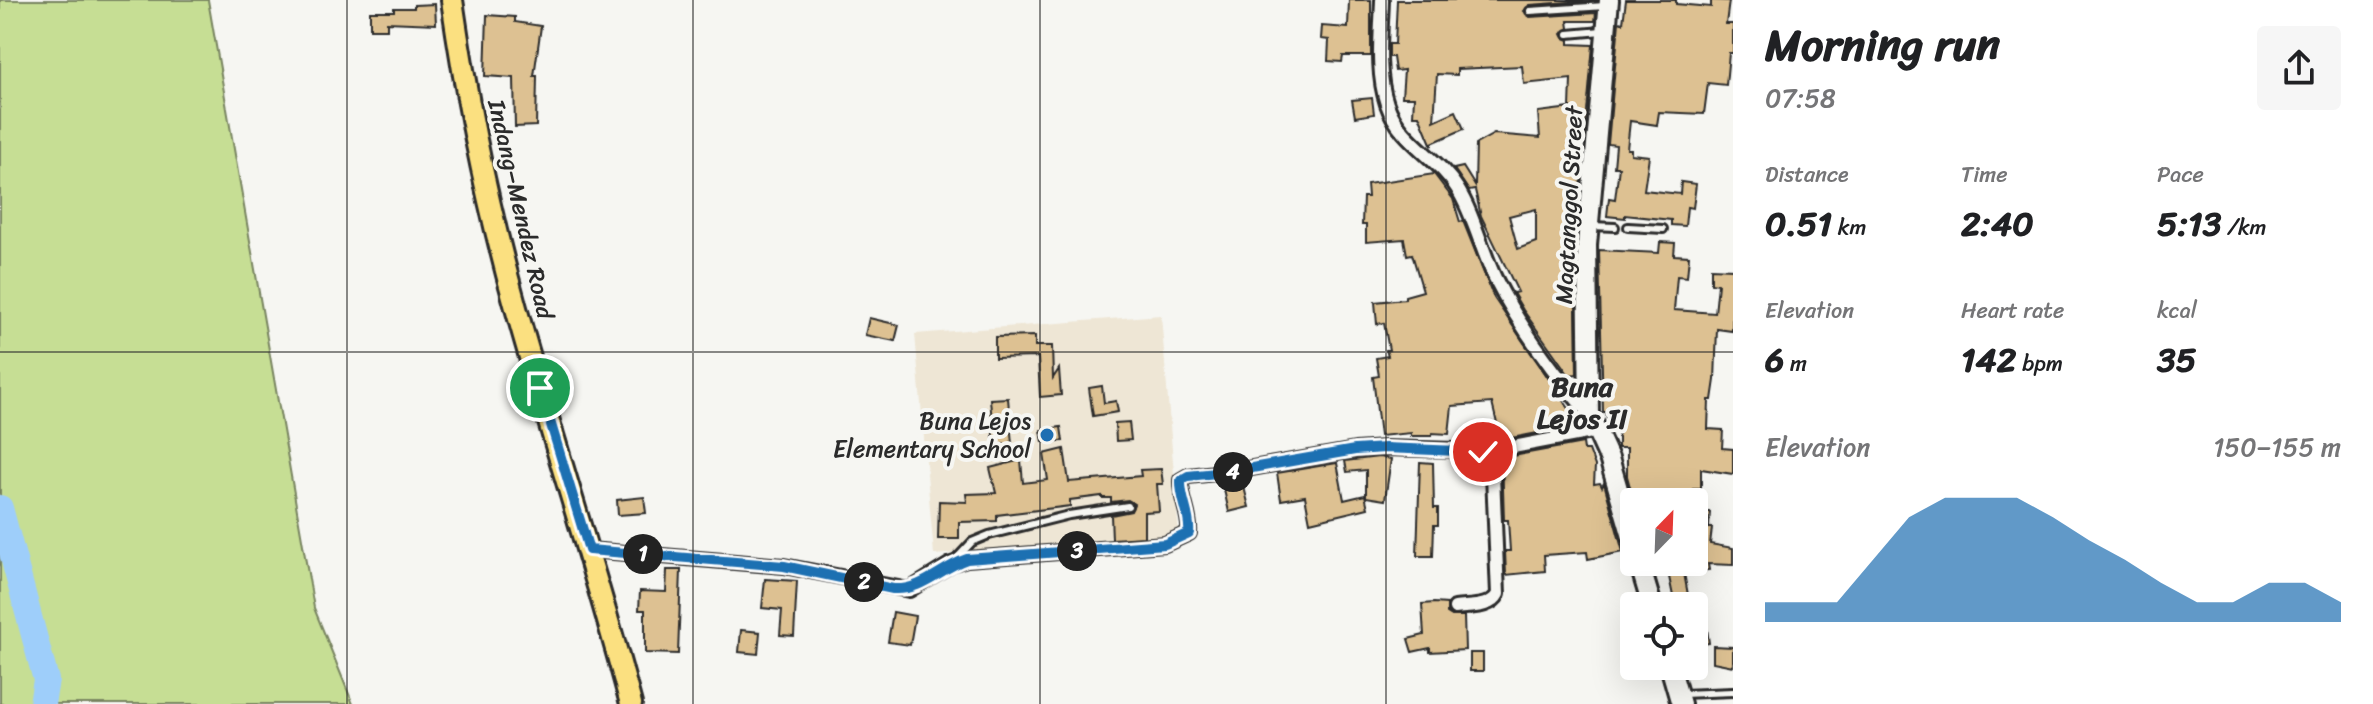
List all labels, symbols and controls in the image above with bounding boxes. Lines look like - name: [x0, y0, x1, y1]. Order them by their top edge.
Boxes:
- text: Morning run: [1765, 6, 2000, 84]
- button: share: [2257, 26, 2341, 110]
- text: 07:58: [1765, 75, 1836, 121]
- street label: Indang–Mendez Road: [475, 94, 567, 324]
- street label: Magtanggol Street: [1543, 104, 1595, 305]
- text: Distance: [1765, 155, 1849, 194]
- text: Time: [1961, 155, 2008, 194]
- text: Pace: [2157, 155, 2204, 194]
- text: 0.51: [1765, 194, 1832, 254]
- text: 2:40: [1961, 194, 2034, 254]
- text: 5:13: [2157, 194, 2221, 254]
- text: km: [1832, 208, 1866, 247]
- text: /km: [2221, 208, 2267, 247]
- text: Elevation: [1765, 291, 1854, 330]
- text: Heart rate: [1961, 291, 2064, 330]
- text: kcal: [2157, 291, 2197, 330]
- text: 6: [1765, 330, 1784, 390]
- text: 142: [1961, 330, 2016, 390]
- text: 35: [2157, 330, 2196, 390]
- text: m: [1784, 344, 1807, 383]
- text: bpm: [2016, 344, 2063, 383]
- pin: [506, 354, 574, 422]
- district label: Buna Lejos II: [1537, 362, 1628, 443]
- icon: arrive: [518, 366, 562, 410]
- place label: Buna Lejos Elementary School: [833, 400, 1032, 470]
- pin: [1449, 418, 1517, 486]
- text: Elevation: [1765, 424, 1870, 470]
- text: 150–155 m: [2213, 424, 2341, 470]
- marker: Buna Lejos Elementary School: [1038, 426, 1056, 444]
- icon: check: [1461, 430, 1505, 474]
- pin: 4: [1213, 452, 1253, 492]
- text: 4: [1226, 452, 1240, 491]
- north arrow: [1620, 488, 1708, 576]
- map controls: [1620, 488, 1708, 680]
- pin: 3: [1057, 531, 1097, 571]
- text: 3: [1071, 531, 1083, 570]
- pin: 1: [623, 534, 663, 574]
- text: 1: [638, 534, 648, 573]
- pin: 2: [844, 562, 884, 602]
- text: 2: [858, 562, 870, 601]
- button: locate: [1620, 592, 1708, 680]

